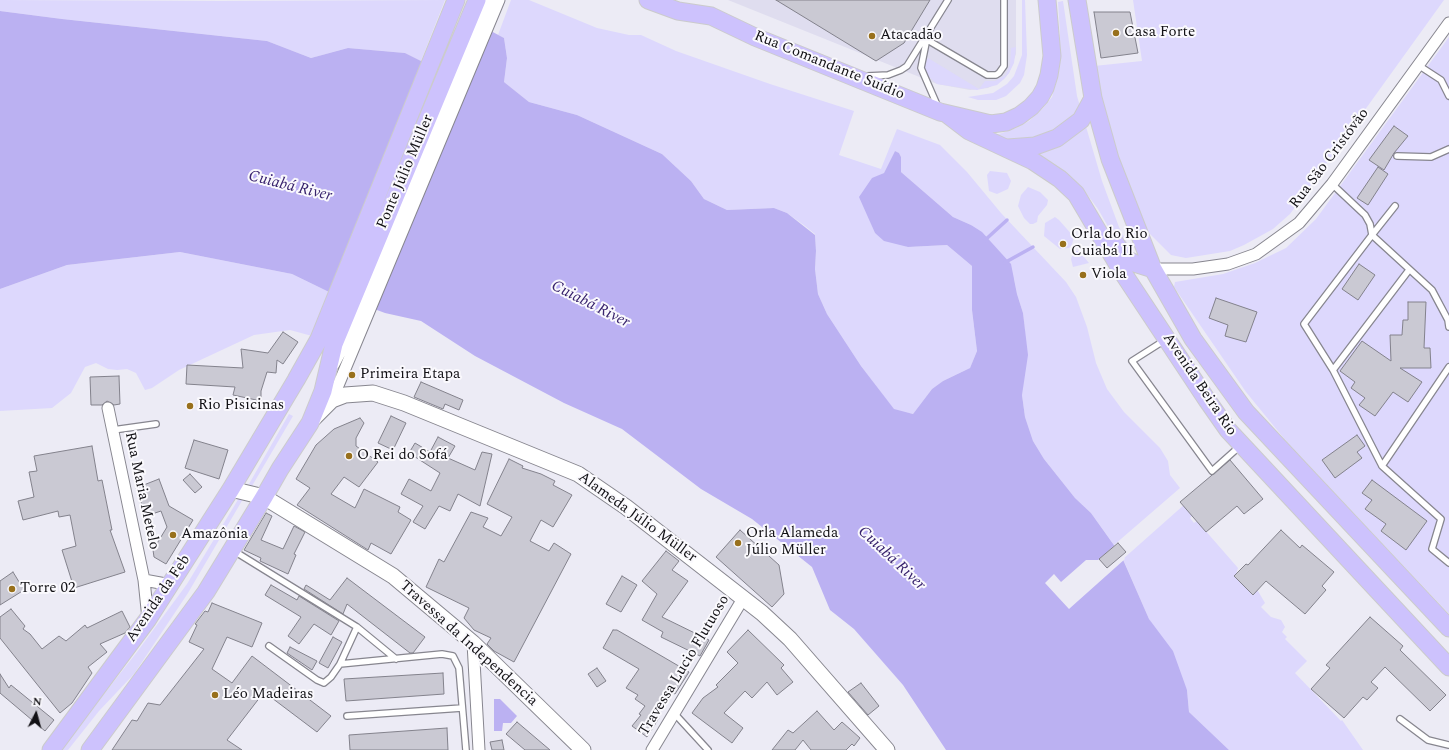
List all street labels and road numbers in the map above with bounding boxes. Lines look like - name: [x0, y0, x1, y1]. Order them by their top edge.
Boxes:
- street label: Rua Comandante Suídio: [751, 28, 907, 104]
- street label: Rua São Cristóvão: [1286, 105, 1374, 213]
- street label: Ponte Júlio Müller: [374, 112, 438, 232]
- street label: Avenida Beira Rio: [1158, 330, 1240, 440]
- street label: Rua Maria Metelo: [120, 431, 162, 551]
- street label: Alameda Júlio Müller: [574, 469, 700, 567]
- street label: Avenida da Feb: [123, 552, 195, 646]
- street label: Travessa da Independencia: [395, 577, 541, 711]
- street label: Travessa Lucio Flutuoso: [636, 592, 734, 740]

